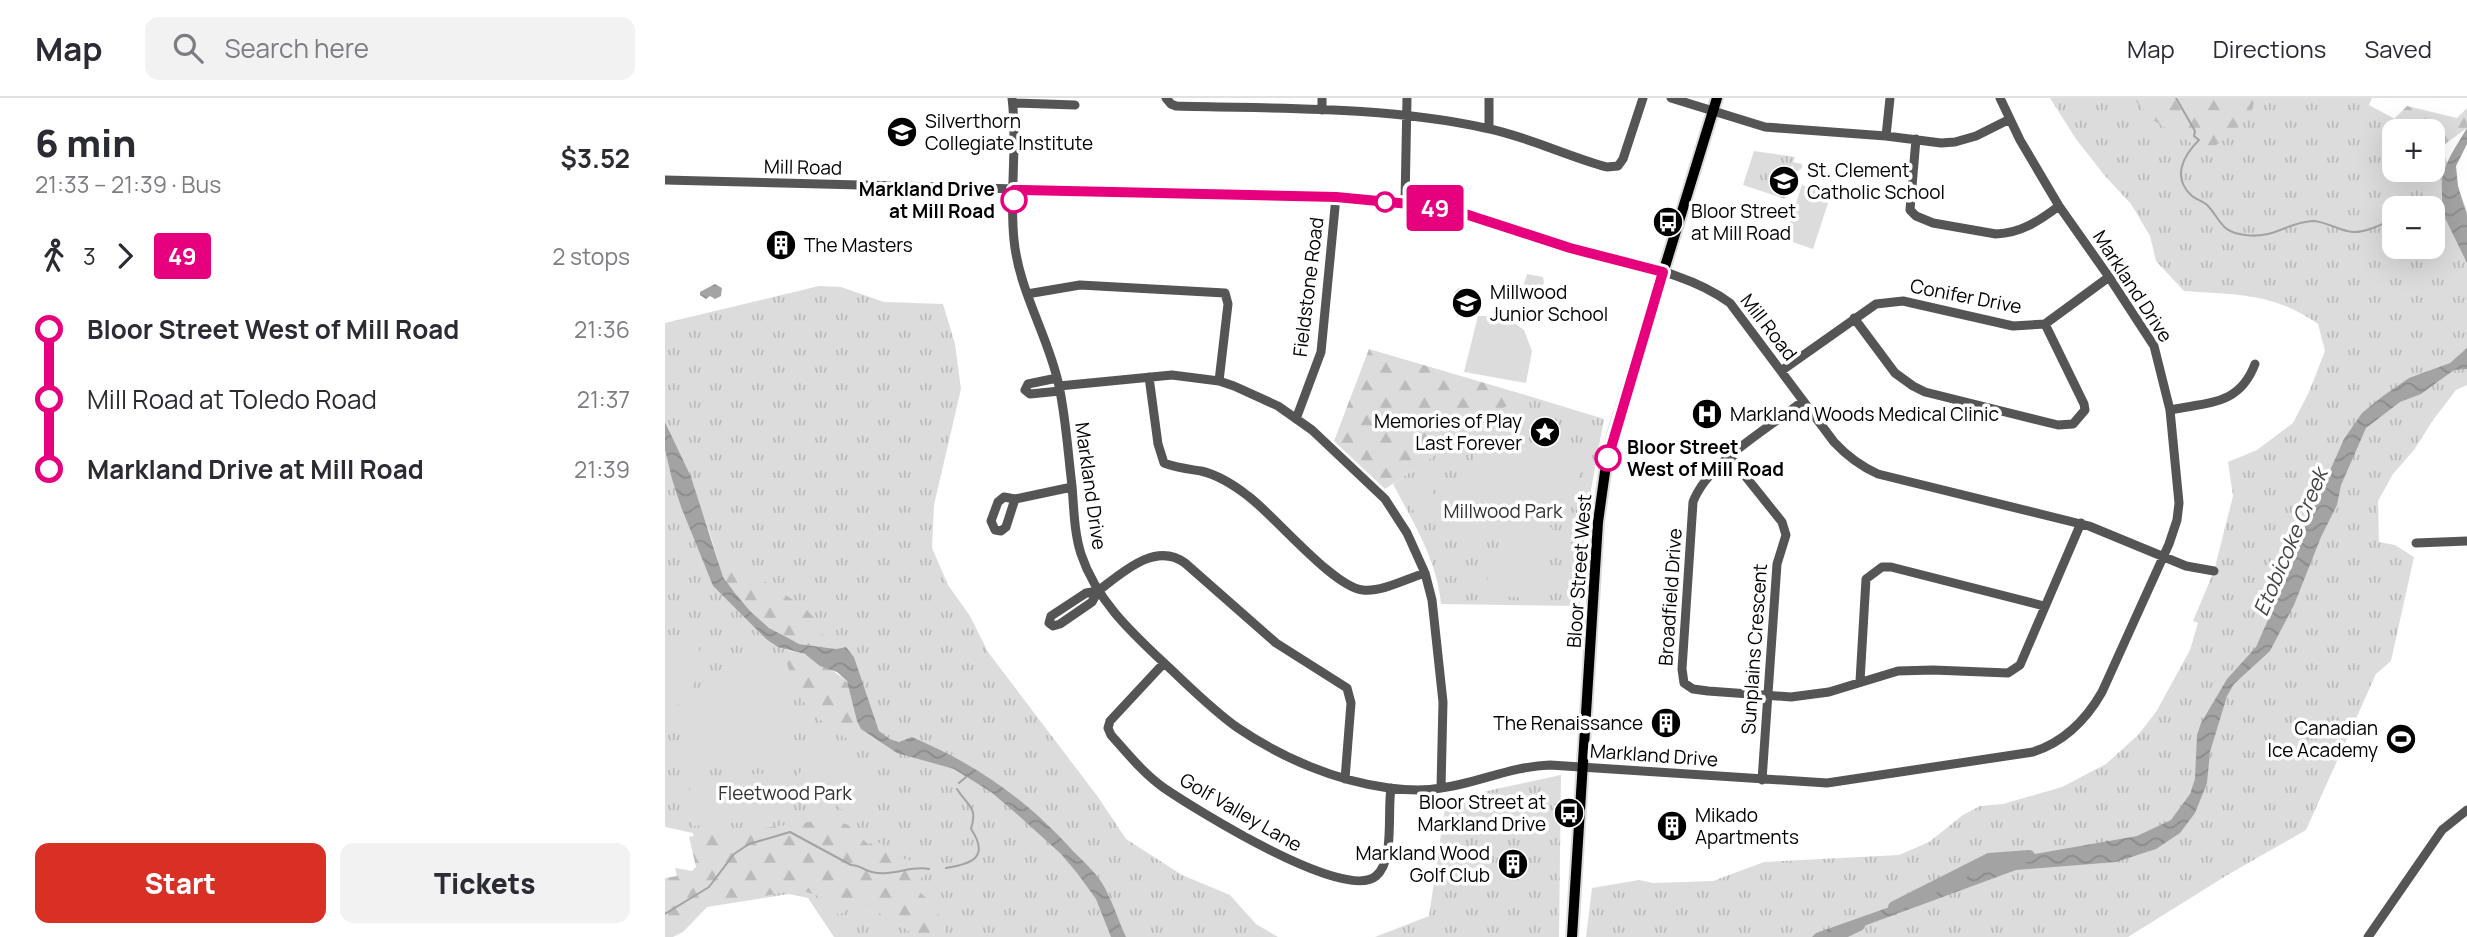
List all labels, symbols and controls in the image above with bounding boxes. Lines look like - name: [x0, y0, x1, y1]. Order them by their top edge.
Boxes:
- search box: [145, 17, 635, 80]
- text: Map: [35, 26, 103, 71]
- icon: search: [169, 29, 207, 67]
- text: Search here: [225, 30, 369, 66]
- text: Map: [2127, 32, 2175, 65]
- text: Directions: [2213, 32, 2326, 65]
- text: Saved: [2364, 32, 2432, 65]
- place label: Silverthorn Collegiate Institute: [925, 108, 1093, 156]
- school or university icon: Silverthorn Collegiate Institute: [885, 115, 919, 149]
- text: 6 min: [35, 116, 136, 168]
- map controls: [2382, 119, 2445, 259]
- button: +: [2382, 119, 2445, 182]
- text: $3.52: [561, 140, 630, 176]
- street label: Mill Road: [764, 153, 842, 181]
- place label: St. Clement Catholic School: [1807, 157, 1945, 205]
- school or university icon: St. Clement Catholic School: [1767, 164, 1801, 198]
- text: 21:33 – 21:39 · Bus: [35, 168, 221, 200]
- place label: Markland Drive at Mill Road: [859, 176, 995, 224]
- line badge: 49: [1403, 185, 1467, 231]
- marker: Markland Drive at Mill Road: [1001, 187, 1027, 213]
- text: 49: [1421, 191, 1449, 224]
- unlabelled marker: [1375, 192, 1395, 212]
- button: −: [2382, 196, 2445, 259]
- place label: Bloor Street at Mill Road: [1691, 198, 1796, 246]
- bus stop icon: Bloor Street at Mill Road: [1651, 205, 1685, 239]
- street label: Fieldstone Road: [1287, 216, 1329, 358]
- street label: Markland Drive: [2087, 225, 2179, 347]
- building icon: The Masters: [764, 228, 798, 262]
- place label: The Masters: [804, 232, 913, 258]
- icon: walk: [35, 237, 73, 275]
- icon: forward: [106, 237, 144, 275]
- text: 49: [168, 239, 197, 272]
- text: 3: [83, 240, 96, 272]
- text: 2 stops: [552, 240, 630, 272]
- street label: Conifer Drive: [1908, 272, 2024, 320]
- place label: Millwood Junior School: [1490, 279, 1608, 327]
- school or university icon: Millwood Junior School: [1450, 286, 1484, 320]
- street label: Mill Road: [1735, 288, 1803, 366]
- text: Bloor Street West of Mill Road: [87, 311, 459, 347]
- text: 21:36: [574, 313, 630, 345]
- text: Mill Road at Toledo Road: [87, 381, 377, 417]
- text: 21:37: [577, 383, 630, 415]
- hospital icon: Markland Woods Medical Clinic: [1690, 397, 1724, 431]
- place label: Markland Woods Medical Clinic: [1730, 401, 1999, 427]
- place label: Memories of Play Last Forever: [1374, 408, 1522, 456]
- place icon: Memories of Play Last Forever: [1528, 415, 1562, 449]
- street label: Markland Drive: [1069, 421, 1113, 551]
- place label: Bloor Street West of Mill Road: [1627, 434, 1784, 482]
- marker: Bloor Street West of Mill Road: [1595, 445, 1621, 471]
- text: Markland Drive at Mill Road: [87, 451, 424, 487]
- text: 21:39: [574, 453, 630, 485]
- water label: Etobicoke Creek: [2246, 462, 2335, 620]
- street label: Bloor Street West: [1561, 493, 1597, 649]
- park label: Millwood Park: [1444, 498, 1563, 524]
- street label: Broadfield Drive: [1652, 527, 1688, 667]
- street label: Sunplains Crescent: [1735, 563, 1773, 735]
- building icon: The Renaissance: [1649, 706, 1683, 740]
- place label: The Renaissance: [1493, 710, 1643, 736]
- place label: Canadian Ice Academy: [2268, 715, 2378, 763]
- sports icon: Canadian Ice Academy: [2384, 722, 2418, 756]
- street label: Markland Drive: [1589, 738, 1719, 772]
- street label: Golf Valley Lane: [1175, 766, 1307, 858]
- park label: Fleetwood Park: [718, 780, 852, 806]
- place label: Bloor Street at Markland Drive: [1418, 789, 1546, 837]
- bus stop icon: Bloor Street at Markland Drive: [1552, 796, 1586, 830]
- place label: Mikado Apartments: [1695, 802, 1799, 850]
- building icon: Mikado Apartments: [1655, 809, 1689, 843]
- place label: Markland Wood Golf Club: [1356, 840, 1490, 888]
- button: Start: [35, 843, 326, 923]
- button: Tickets: [340, 843, 630, 923]
- building icon: Markland Wood Golf Club: [1496, 847, 1530, 881]

